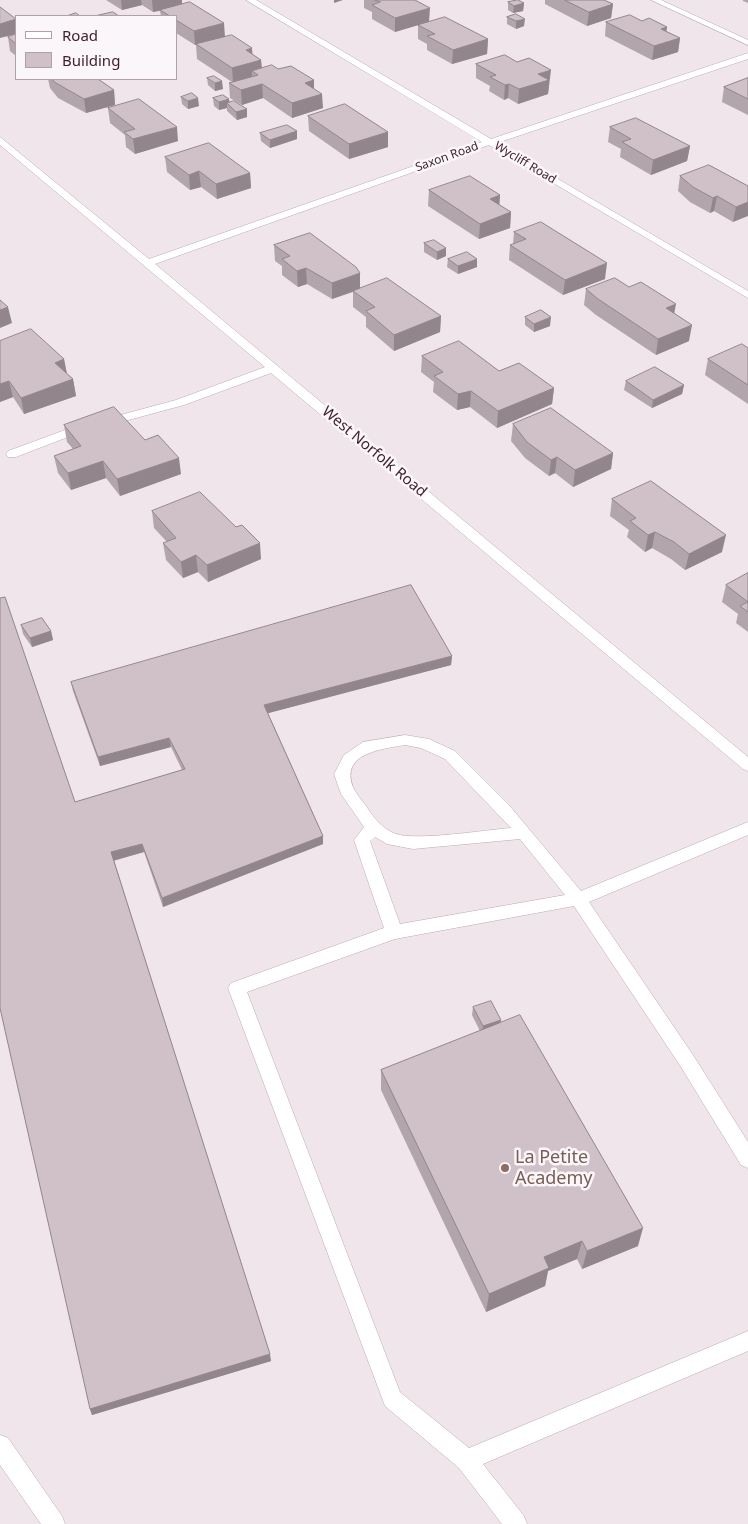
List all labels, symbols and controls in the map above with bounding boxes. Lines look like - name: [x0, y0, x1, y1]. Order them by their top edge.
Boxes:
- legend: [15, 15, 178, 80]
- text: Road: [62, 25, 98, 45]
- text: Building: [62, 50, 120, 70]
- street label: Saxon Road: [413, 139, 481, 175]
- street label: Wycliff Road: [492, 139, 558, 187]
- street label: West Norfolk Road: [318, 403, 430, 501]
- place label: La Petite Academy: [515, 1147, 592, 1190]
- marker: La Petite Academy: [499, 1162, 511, 1174]

